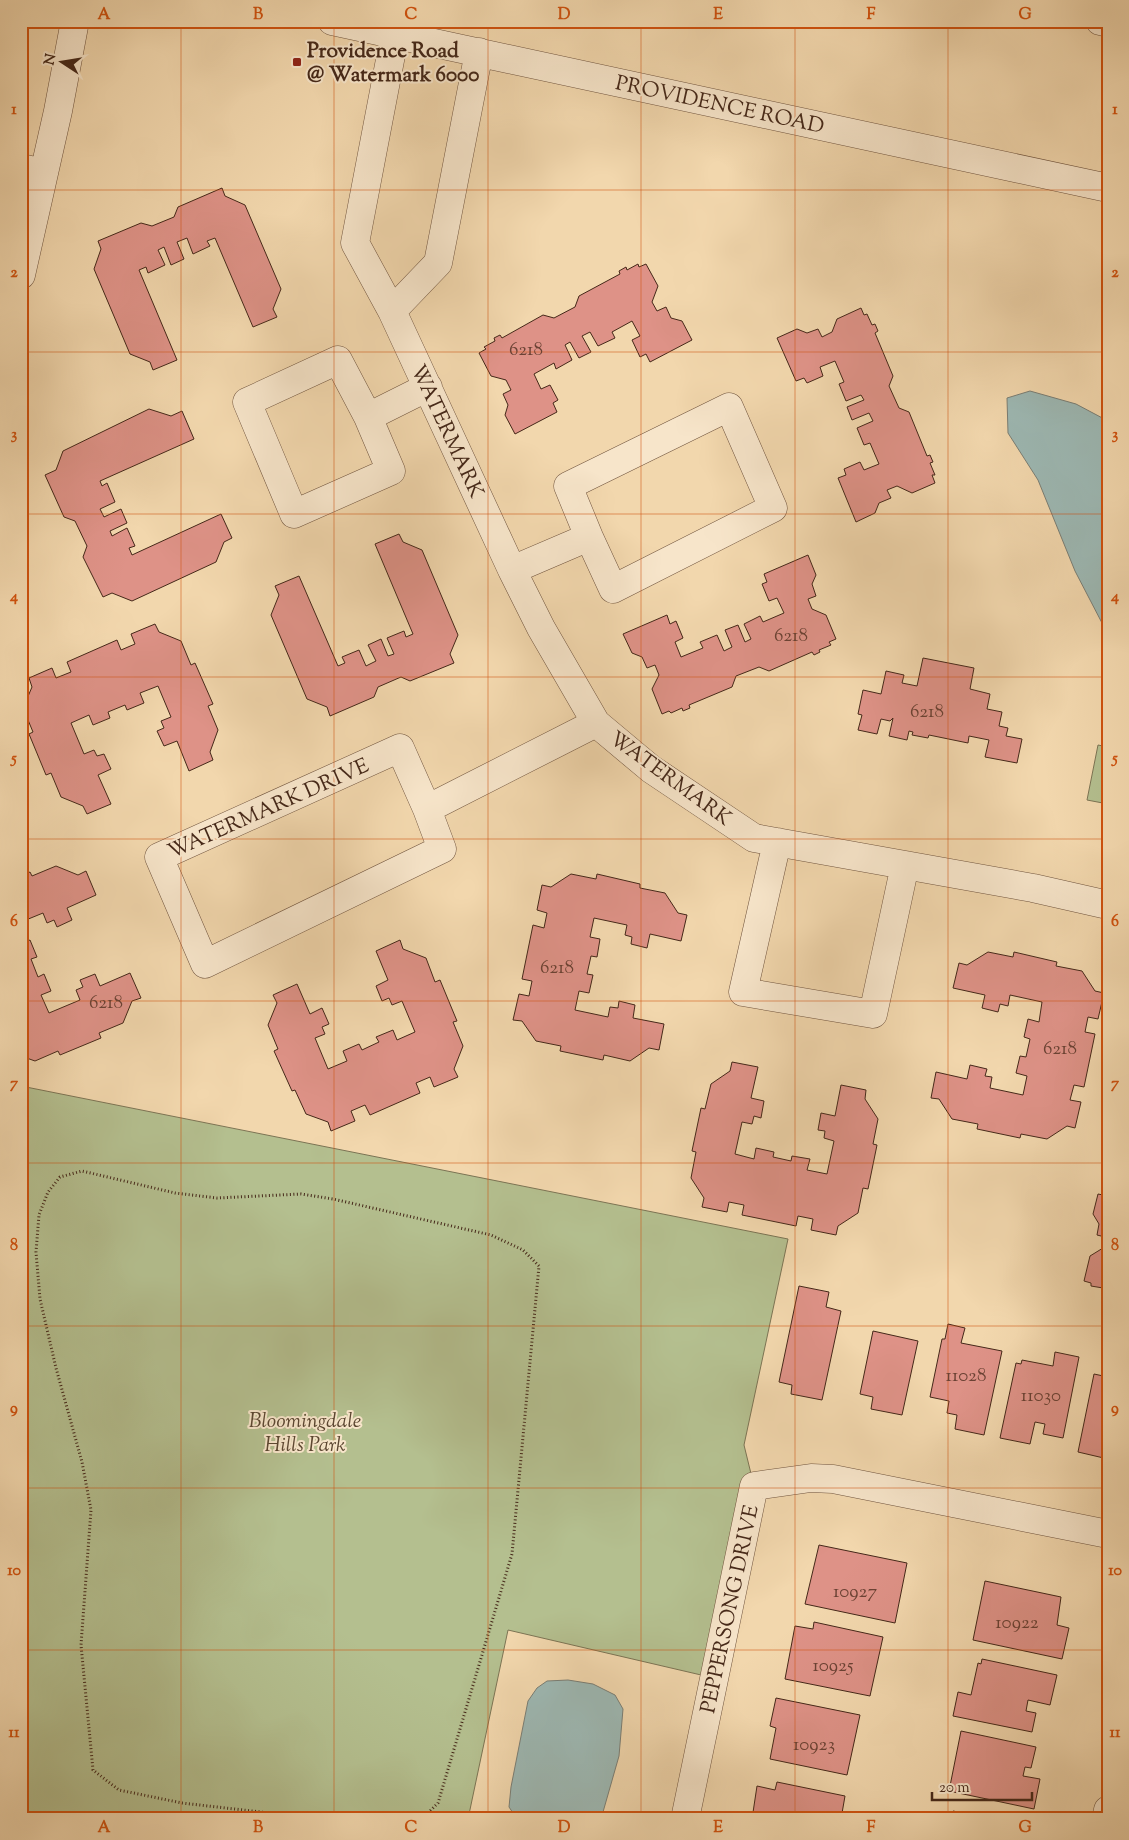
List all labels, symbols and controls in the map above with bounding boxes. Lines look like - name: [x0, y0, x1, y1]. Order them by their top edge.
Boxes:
- text: A: [98, 4, 111, 27]
- text: B: [253, 4, 263, 27]
- text: C: [405, 4, 418, 27]
- text: D: [558, 4, 571, 27]
- text: E: [713, 4, 723, 27]
- text: F: [867, 4, 876, 27]
- text: G: [1018, 4, 1032, 27]
- place label: Providence Road @ Watermark 6000: [307, 37, 479, 91]
- north arrow: [38, 38, 88, 88]
- text: N: [40, 52, 62, 67]
- marker: Providence Road @ Watermark 6000: [291, 56, 303, 68]
- street label: PROVIDENCE ROAD: [612, 69, 827, 143]
- text: 1: [11, 99, 17, 122]
- text: 1: [1112, 99, 1118, 122]
- text: 2: [10, 262, 18, 285]
- text: 2: [1111, 262, 1119, 285]
- house number: 6218: [509, 337, 543, 364]
- street label: WATERMARK: [402, 360, 490, 504]
- text: 3: [11, 424, 18, 447]
- text: 3: [1112, 424, 1119, 447]
- text: 4: [9, 586, 18, 609]
- text: 4: [1110, 586, 1119, 609]
- house number: 6218: [774, 623, 808, 650]
- house number: 6218: [910, 699, 944, 726]
- street label: WATERMARK: [602, 725, 737, 834]
- text: 5: [9, 748, 17, 771]
- text: 5: [1110, 748, 1118, 771]
- street label: WATERMARK DRIVE: [163, 752, 375, 868]
- text: 6: [10, 911, 18, 934]
- text: 6: [1111, 911, 1119, 934]
- house number: 6218: [540, 955, 574, 982]
- house number: 6218: [89, 990, 123, 1017]
- house number: 6218: [1043, 1036, 1077, 1063]
- text: 7: [10, 1073, 19, 1096]
- text: 7: [1111, 1073, 1120, 1096]
- text: 8: [10, 1235, 18, 1258]
- text: 8: [1111, 1235, 1119, 1258]
- house number: 11028: [946, 1363, 986, 1390]
- house number: 11030: [1021, 1383, 1061, 1410]
- text: 9: [10, 1398, 18, 1421]
- text: 9: [1111, 1398, 1119, 1421]
- park label: Bloomingdale Hills Park: [249, 1407, 361, 1461]
- street label: PEPPERSONG DRIVE: [694, 1502, 768, 1716]
- text: 10: [7, 1560, 21, 1583]
- text: 10: [1108, 1560, 1122, 1583]
- house number: 10927: [833, 1579, 877, 1606]
- house number: 10922: [995, 1610, 1039, 1637]
- house number: 10925: [813, 1653, 854, 1680]
- text: 11: [9, 1722, 20, 1745]
- text: 11: [1110, 1722, 1121, 1745]
- house number: 10923: [793, 1732, 835, 1759]
- scale bar: [932, 1770, 1032, 1802]
- text: 20 m: [939, 1778, 970, 1799]
- text: A: [98, 1817, 111, 1840]
- text: B: [253, 1817, 263, 1840]
- text: C: [405, 1817, 418, 1840]
- text: D: [558, 1817, 571, 1840]
- text: E: [713, 1817, 723, 1840]
- text: F: [867, 1817, 876, 1840]
- text: G: [1018, 1817, 1032, 1840]

